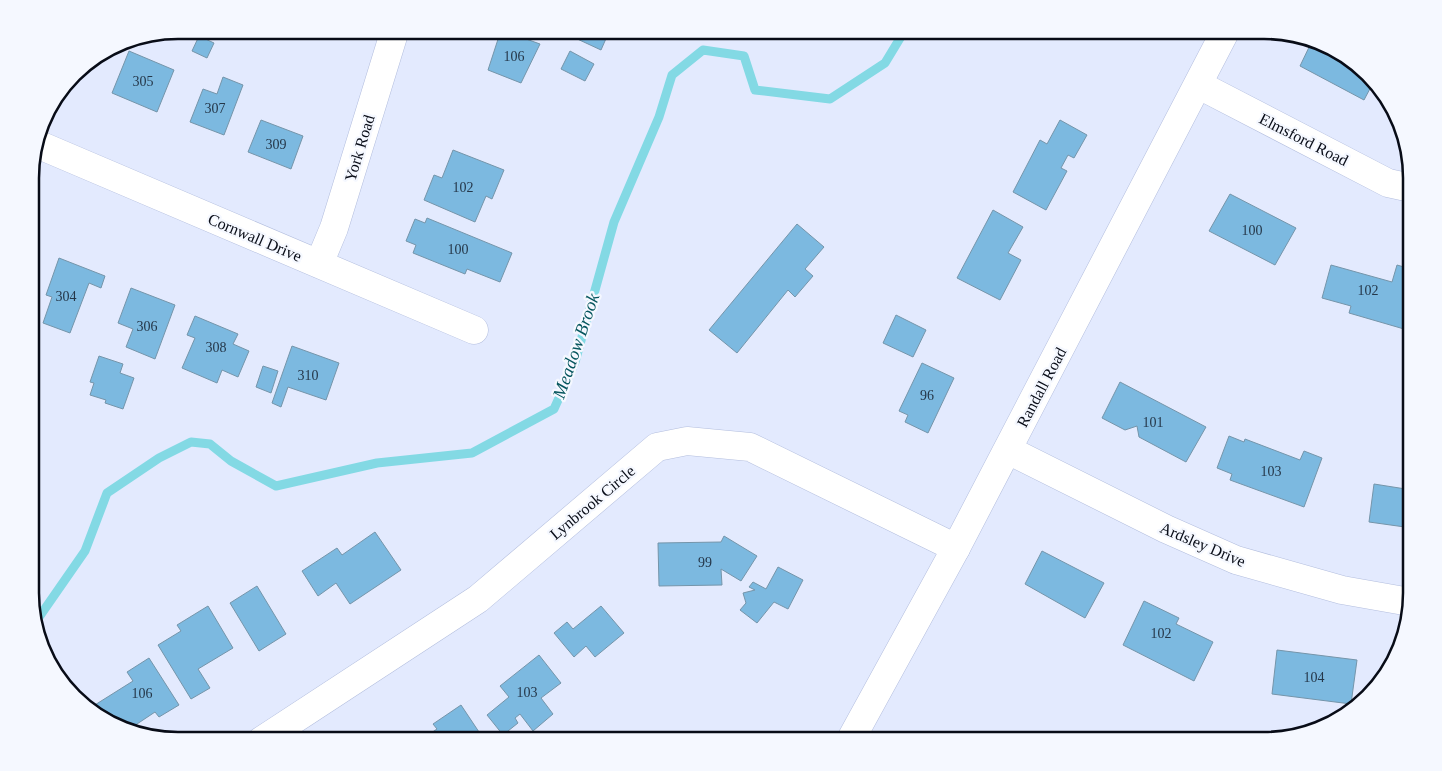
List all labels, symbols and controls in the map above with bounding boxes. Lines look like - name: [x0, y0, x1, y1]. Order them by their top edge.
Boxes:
- house number: 106: [504, 49, 525, 64]
- house number: 305: [133, 74, 154, 89]
- house number: 307: [205, 101, 226, 116]
- street label: Elmsford Road: [1257, 110, 1351, 169]
- street label: York Road: [341, 113, 378, 184]
- house number: 309: [266, 137, 287, 152]
- house number: 102: [453, 180, 474, 195]
- street label: Cornwall Drive: [205, 210, 304, 265]
- house number: 100: [1242, 223, 1263, 238]
- house number: 100: [448, 242, 469, 257]
- house number: 102: [1358, 283, 1379, 298]
- house number: 304: [56, 289, 77, 304]
- water label: Meadow Brook: [548, 290, 604, 402]
- house number: 306: [137, 319, 158, 334]
- house number: 308: [206, 340, 227, 355]
- street label: Randall Road: [1013, 345, 1069, 430]
- house number: 310: [298, 368, 319, 383]
- house number: 96: [920, 388, 934, 403]
- house number: 101: [1143, 415, 1164, 430]
- street label: Lynbrook Circle: [547, 462, 639, 544]
- house number: 103: [1261, 464, 1282, 479]
- street label: Ardsley Drive: [1157, 519, 1248, 571]
- house number: 99: [698, 555, 712, 570]
- house number: 102: [1151, 626, 1172, 641]
- house number: 104: [1304, 670, 1325, 685]
- house number: 103: [517, 685, 538, 700]
- house number: 106: [132, 686, 153, 701]

